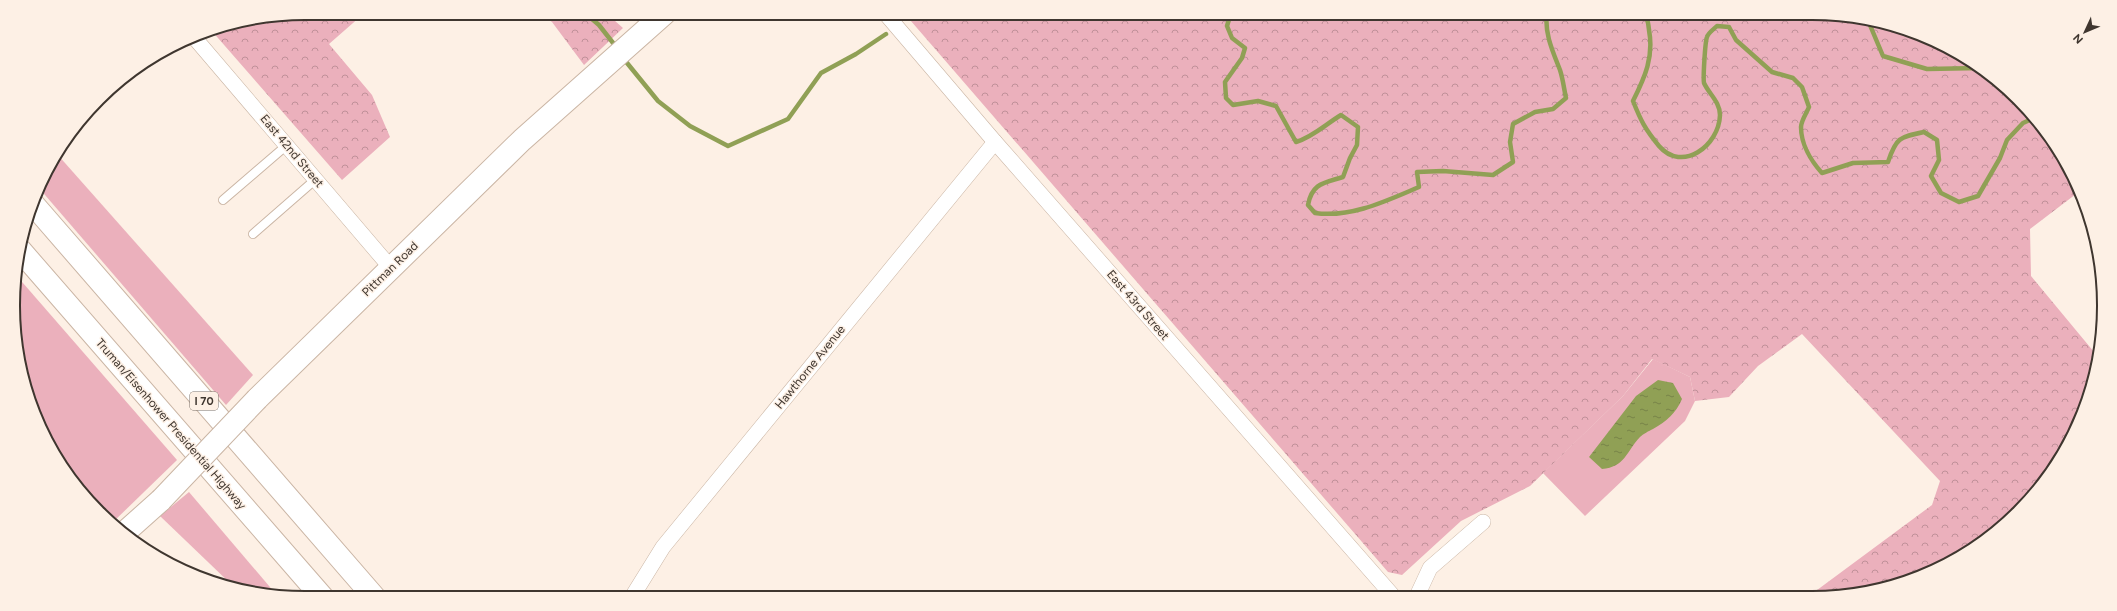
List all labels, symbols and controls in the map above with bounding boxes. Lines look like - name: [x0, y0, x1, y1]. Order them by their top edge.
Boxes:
- north arrow: [2065, 12, 2105, 52]
- text: N: [2071, 31, 2086, 46]
- street label: East 42nd Street: [257, 112, 327, 191]
- street label: Pittman Road: [359, 239, 421, 299]
- street label: East 43rd Street: [1104, 267, 1172, 343]
- street label: Hawthorne Avenue: [772, 322, 848, 412]
- street label: Truman/Eisenhower Presidential Highway: [93, 336, 250, 513]
- road number: I 70: [190, 392, 218, 410]

